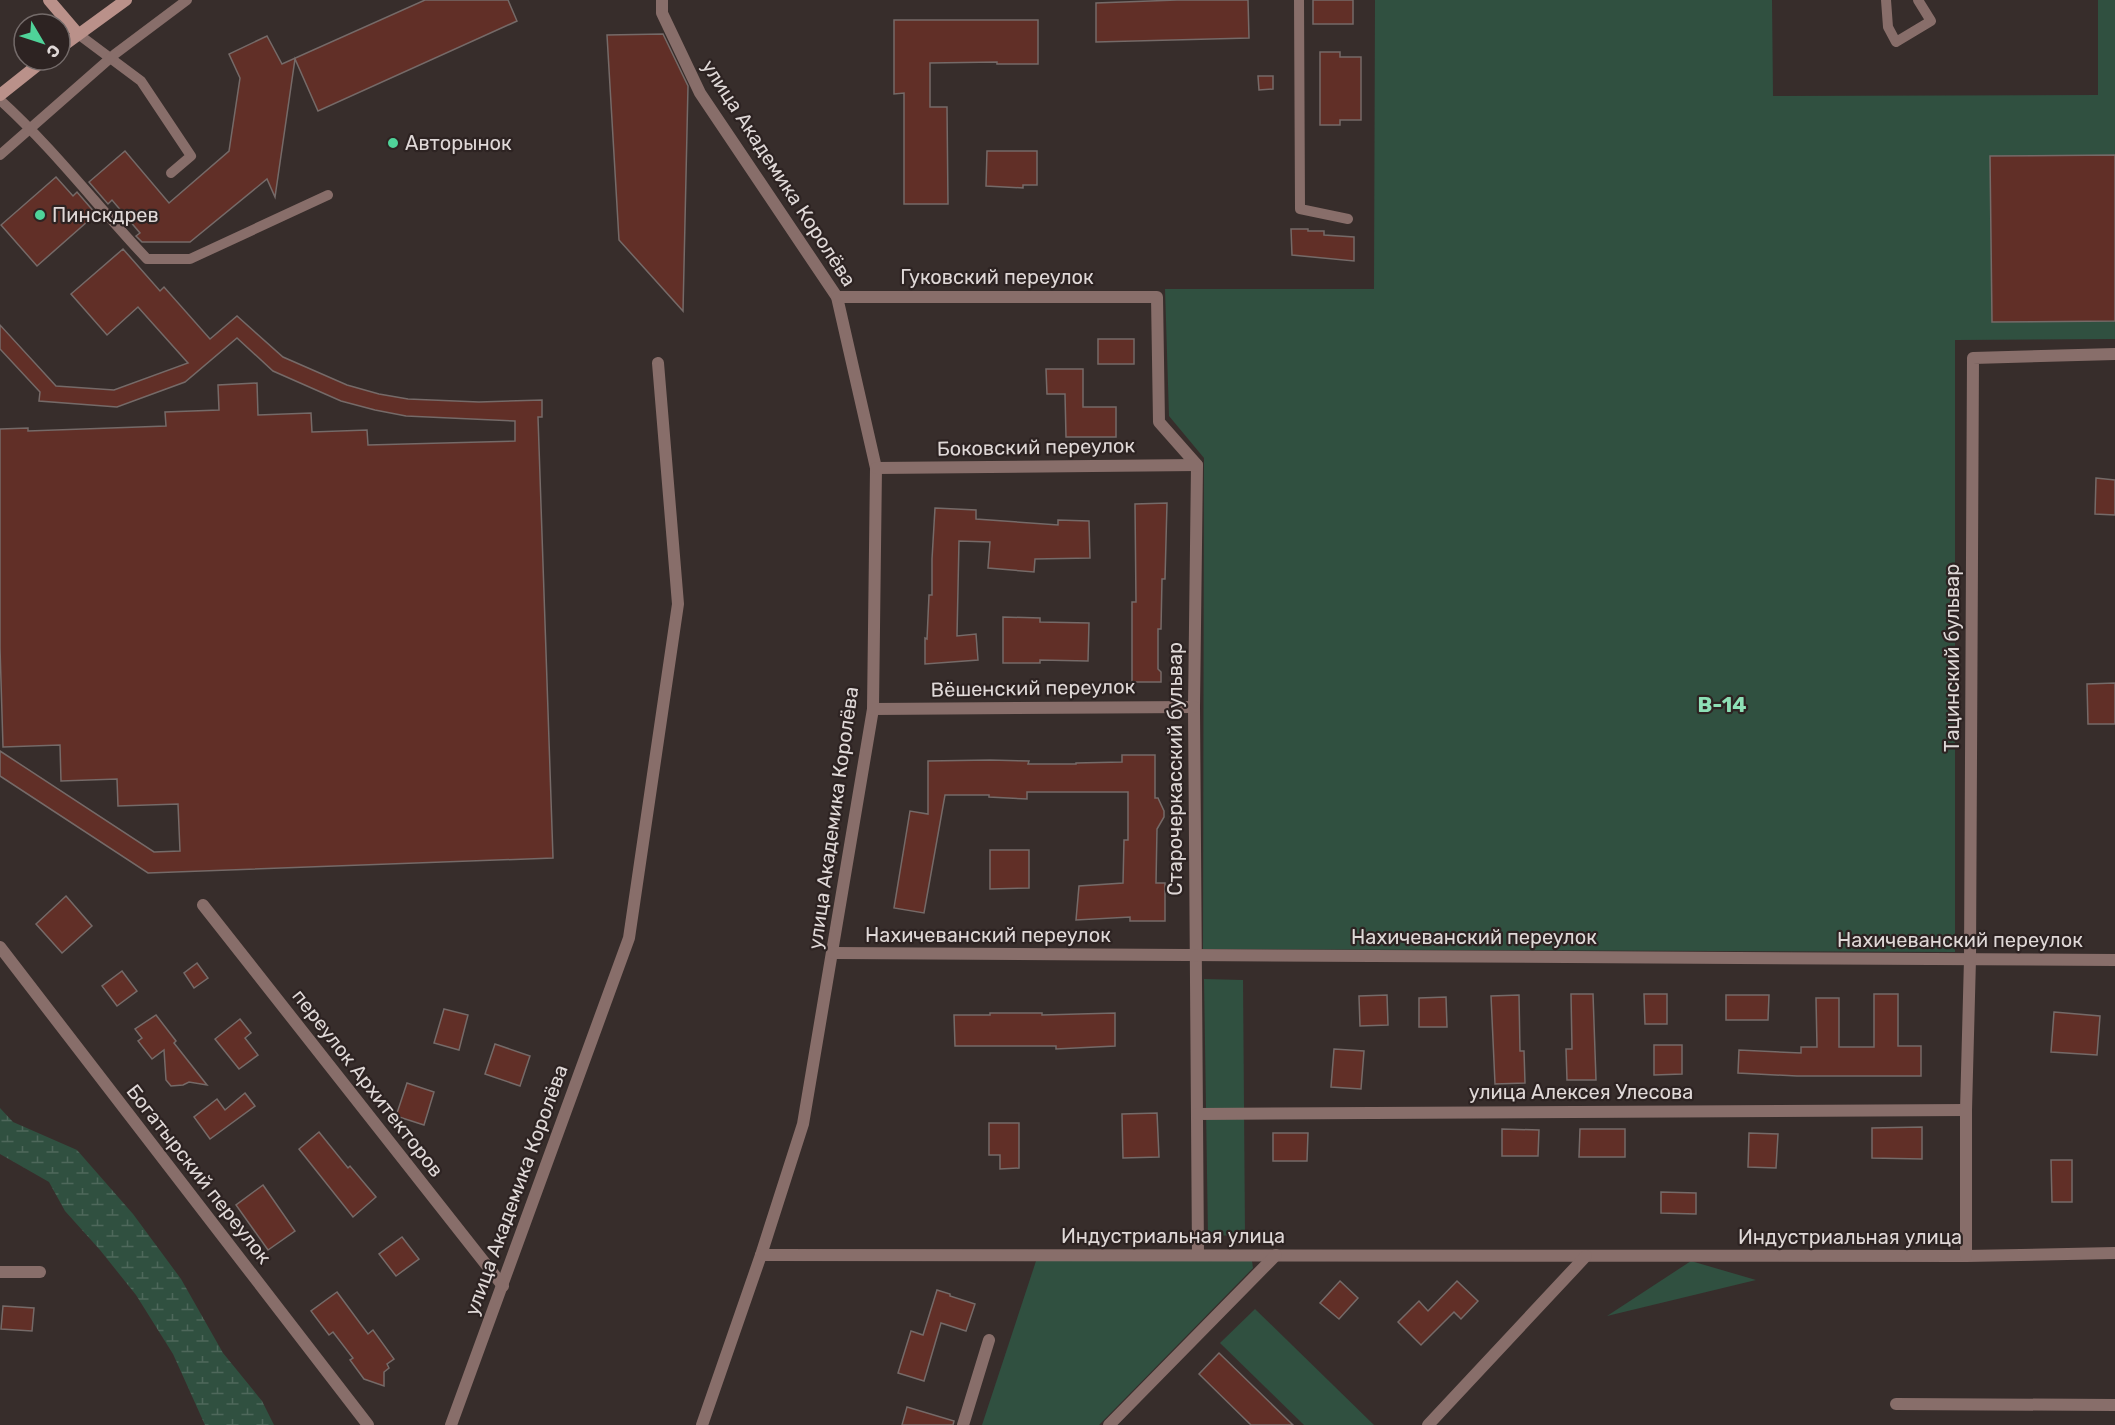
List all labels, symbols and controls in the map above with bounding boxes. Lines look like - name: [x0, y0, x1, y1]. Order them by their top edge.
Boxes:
- north arrow: [12, 12, 72, 72]
- text: С: [42, 41, 64, 61]
- street label: улица Академика Королёва: [697, 55, 861, 291]
- place label: Авторынок: [405, 131, 512, 155]
- marker: Авторынок: [386, 136, 400, 150]
- place label: Пинскдрев: [52, 203, 159, 227]
- marker: Пинскдрев: [33, 208, 47, 222]
- street label: Гуковский переулок: [900, 265, 1094, 289]
- street label: Боковский переулок: [937, 433, 1136, 461]
- street label: Тацинский бульвар: [1940, 564, 1964, 752]
- street label: Старочеркасский бульвар: [1163, 642, 1187, 896]
- street label: Вёшенский переулок: [931, 674, 1136, 702]
- street label: улица Академика Королёва: [803, 685, 863, 951]
- district label: В-14: [1697, 692, 1747, 717]
- street label: Нахичеванский переулок: [865, 923, 1111, 947]
- street label: Нахичеванский переулок: [1351, 925, 1597, 949]
- street label: Нахичеванский переулок: [1837, 928, 2083, 952]
- street label: переулок Архитекторов: [287, 984, 449, 1182]
- street label: улица Академика Королёва: [459, 1061, 573, 1319]
- street label: Богатырский переулок: [121, 1079, 277, 1269]
- street label: улица Алексея Улесова: [1469, 1080, 1693, 1104]
- street label: Индустриальная улица: [1061, 1224, 1285, 1248]
- street label: Индустриальная улица: [1738, 1225, 1962, 1249]

